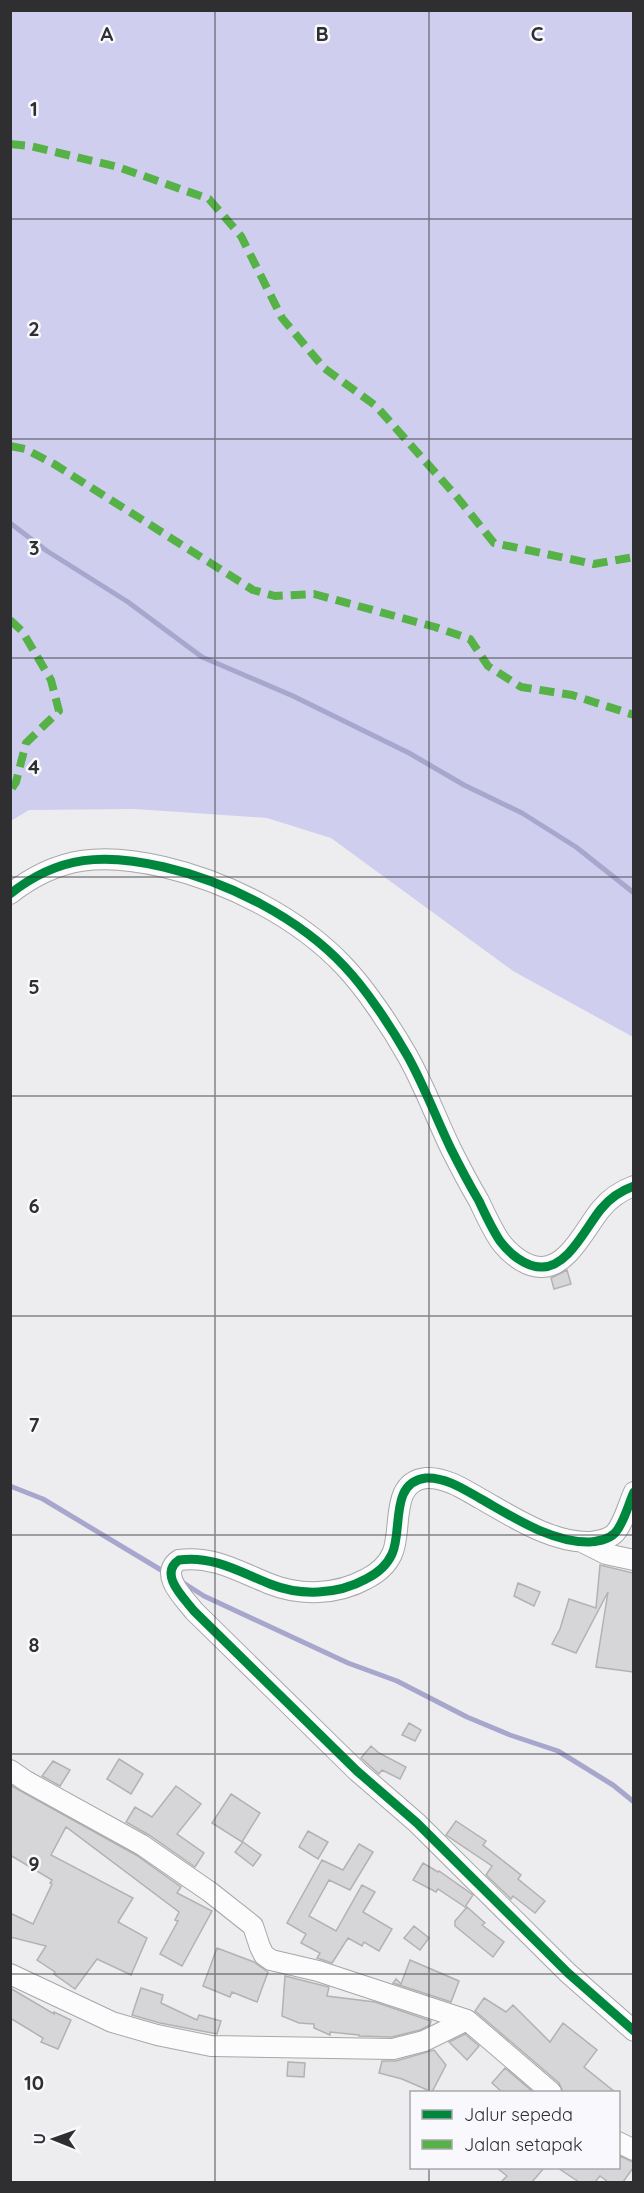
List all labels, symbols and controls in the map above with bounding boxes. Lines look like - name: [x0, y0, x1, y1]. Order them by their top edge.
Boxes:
- text: A: [101, 21, 114, 46]
- text: B: [315, 21, 329, 46]
- text: C: [531, 21, 544, 46]
- text: 1: [30, 96, 38, 121]
- text: 2: [28, 316, 40, 341]
- text: 3: [29, 535, 39, 560]
- text: 4: [28, 754, 40, 779]
- text: 5: [28, 974, 40, 999]
- text: 6: [28, 1193, 40, 1218]
- text: 7: [29, 1412, 40, 1437]
- text: 8: [29, 1632, 40, 1657]
- text: 9: [28, 1851, 40, 1876]
- text: 10: [24, 2070, 44, 2095]
- legend: [410, 2091, 620, 2169]
- text: Jalur sepeda: [464, 2103, 573, 2126]
- north arrow: [24, 2109, 84, 2169]
- text: U: [29, 2133, 49, 2145]
- text: Jalan setapak: [464, 2133, 583, 2156]

